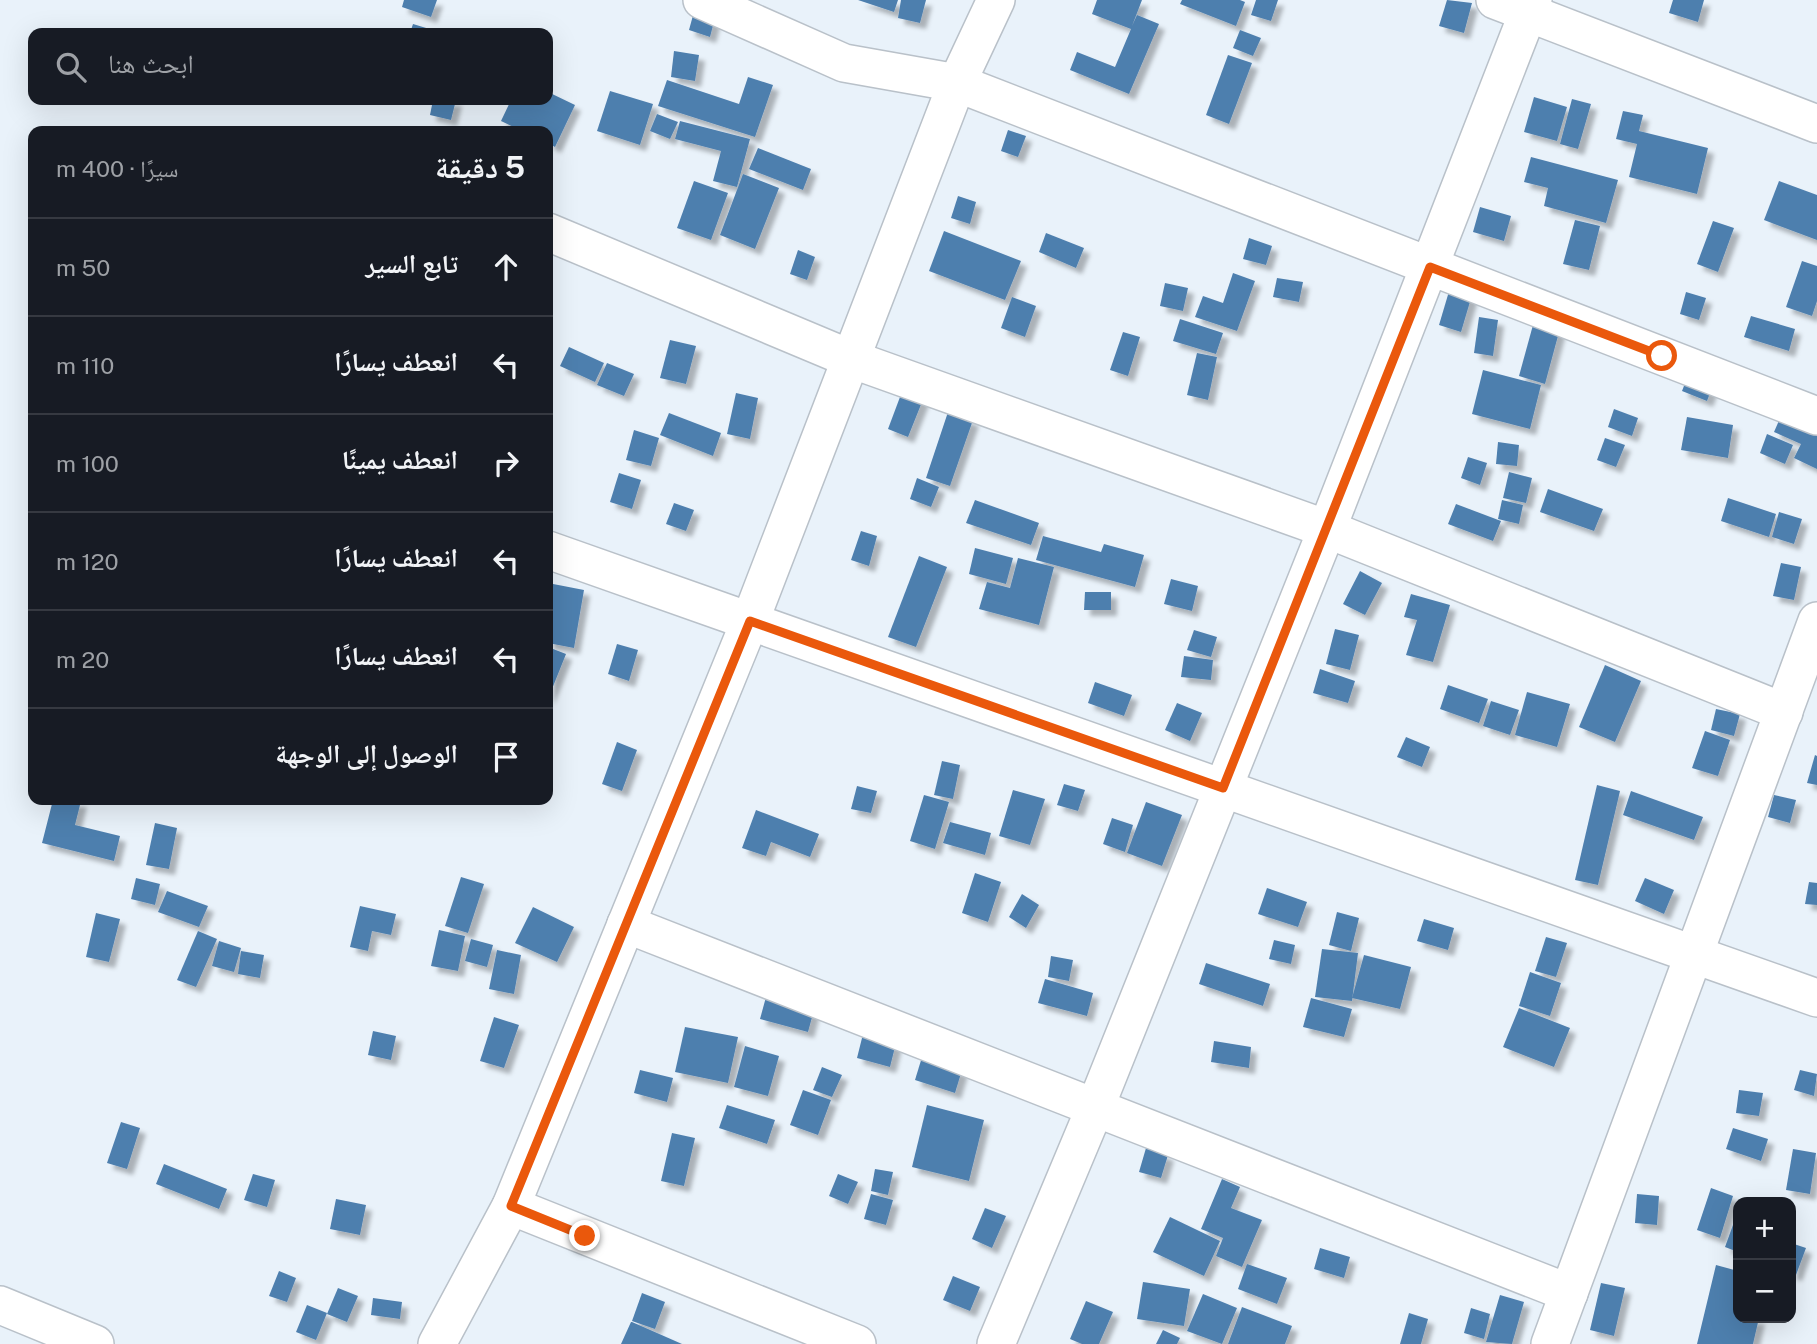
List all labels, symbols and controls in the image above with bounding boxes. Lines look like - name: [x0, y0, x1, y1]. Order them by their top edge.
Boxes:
- search box: [28, 28, 553, 105]
- icon: search: [52, 48, 90, 86]
- text: ابحث هنا: [108, 48, 194, 79]
- text: 5 دقيقة: [435, 149, 525, 185]
- text: سيرًا · 400 m: [56, 155, 178, 182]
- text: تابع السير: [365, 248, 458, 279]
- icon: ahead: [487, 248, 525, 286]
- text: 50 m: [56, 254, 110, 281]
- route start: [1646, 340, 1677, 371]
- text: انعطف يسارًا: [334, 346, 458, 377]
- icon: left: [487, 346, 525, 384]
- text: 110 m: [56, 352, 114, 379]
- text: انعطف يمينًا: [342, 444, 458, 475]
- icon: right: [487, 444, 525, 482]
- text: 100 m: [56, 450, 119, 477]
- text: انعطف يسارًا: [334, 542, 458, 573]
- icon: left: [487, 542, 525, 580]
- text: 120 m: [56, 548, 119, 575]
- text: انعطف يسارًا: [334, 640, 458, 671]
- icon: left: [487, 640, 525, 678]
- text: 20 m: [56, 646, 109, 673]
- text: الوصول إلى الوجهة: [275, 738, 458, 769]
- icon: arrive: [487, 738, 525, 776]
- map controls: [1733, 1197, 1796, 1323]
- button: +: [1733, 1197, 1796, 1260]
- route end: [569, 1220, 600, 1251]
- button: −: [1733, 1260, 1796, 1323]

